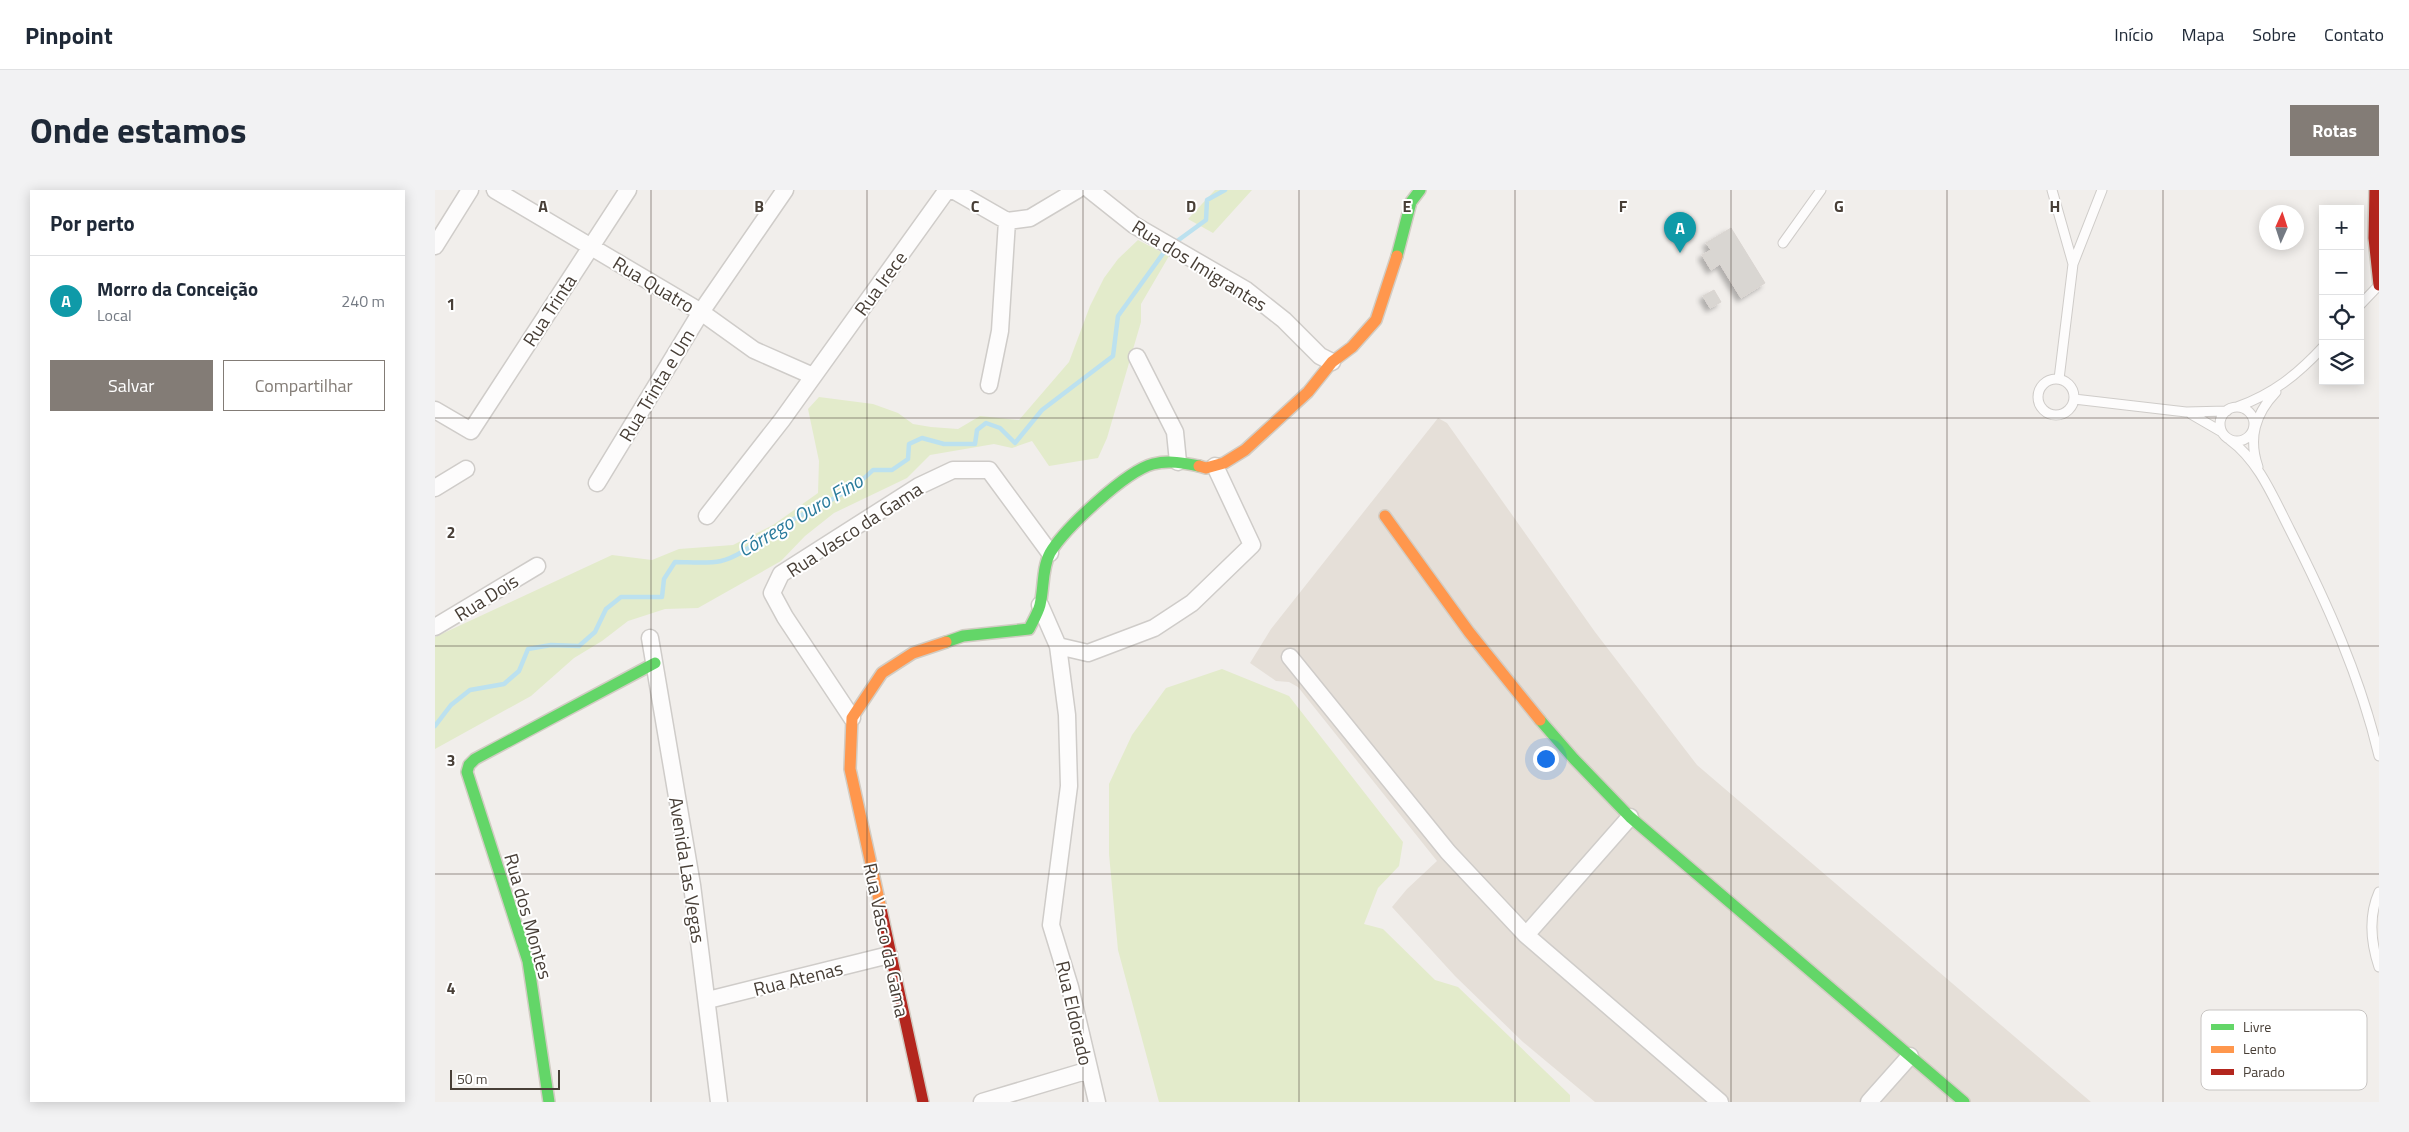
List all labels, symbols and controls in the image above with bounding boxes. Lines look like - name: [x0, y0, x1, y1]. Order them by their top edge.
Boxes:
- text: Pinpoint: [25, 17, 113, 53]
- text: Início: [2114, 21, 2154, 48]
- text: Mapa: [2182, 21, 2224, 48]
- text: Sobre: [2252, 21, 2296, 48]
- text: Contato: [2324, 21, 2384, 48]
- text: Onde estamos: [30, 103, 246, 157]
- button: Rotas: [2290, 105, 2379, 156]
- text: A: [538, 194, 548, 218]
- text: B: [754, 194, 764, 218]
- text: C: [971, 194, 980, 218]
- text: D: [1186, 194, 1196, 218]
- text: E: [1403, 194, 1412, 218]
- text: F: [1619, 194, 1628, 218]
- text: G: [1834, 194, 1844, 218]
- text: H: [2050, 194, 2060, 218]
- north arrow: [2259, 205, 2304, 250]
- map controls: [2319, 205, 2364, 385]
- button: +: [2319, 205, 2364, 250]
- text: Por perto: [50, 207, 135, 239]
- street label: Rua dos Imigrantes: [1127, 212, 1273, 318]
- pin: A: [1664, 212, 1696, 253]
- street label: Rua Irece: [847, 245, 913, 321]
- street label: Rua Quatro: [608, 248, 700, 320]
- button: −: [2319, 250, 2364, 295]
- street label: Rua Trinta: [515, 268, 583, 352]
- text: Morro da Conceição: [97, 274, 258, 303]
- text: A: [61, 289, 71, 313]
- text: 240 m: [341, 289, 385, 313]
- text: 1: [447, 292, 455, 316]
- button: locate: [2319, 295, 2364, 340]
- text: Local: [97, 303, 132, 327]
- street label: Rua Trinta e Um: [611, 323, 701, 447]
- button: layers: [2319, 340, 2364, 385]
- button: Salvar: [50, 360, 213, 411]
- button: Compartilhar: [223, 360, 385, 411]
- water label: Córrego Ouro Fino: [731, 465, 870, 565]
- street label: Rua Vasco da Gama: [780, 474, 928, 584]
- text: 2: [447, 520, 455, 544]
- street label: Rua Dois: [448, 566, 524, 628]
- your location: [1533, 746, 1559, 772]
- text: 3: [447, 748, 455, 772]
- street label: Avenida Las Vegas: [662, 795, 714, 945]
- street label: Rua dos Montes: [497, 850, 561, 982]
- street label: Rua Vasco da Gama: [856, 860, 918, 1020]
- street label: Rua Atenas: [750, 953, 846, 1003]
- street label: Rua Eldorado: [1049, 958, 1101, 1068]
- text: 4: [447, 976, 456, 1000]
- legend: [2201, 1010, 2367, 1090]
- text: Livre: [2243, 1016, 2271, 1037]
- text: Lento: [2243, 1038, 2277, 1059]
- text: Parado: [2243, 1061, 2285, 1082]
- scale bar: [450, 1067, 560, 1090]
- text: 50 m: [457, 1068, 487, 1089]

